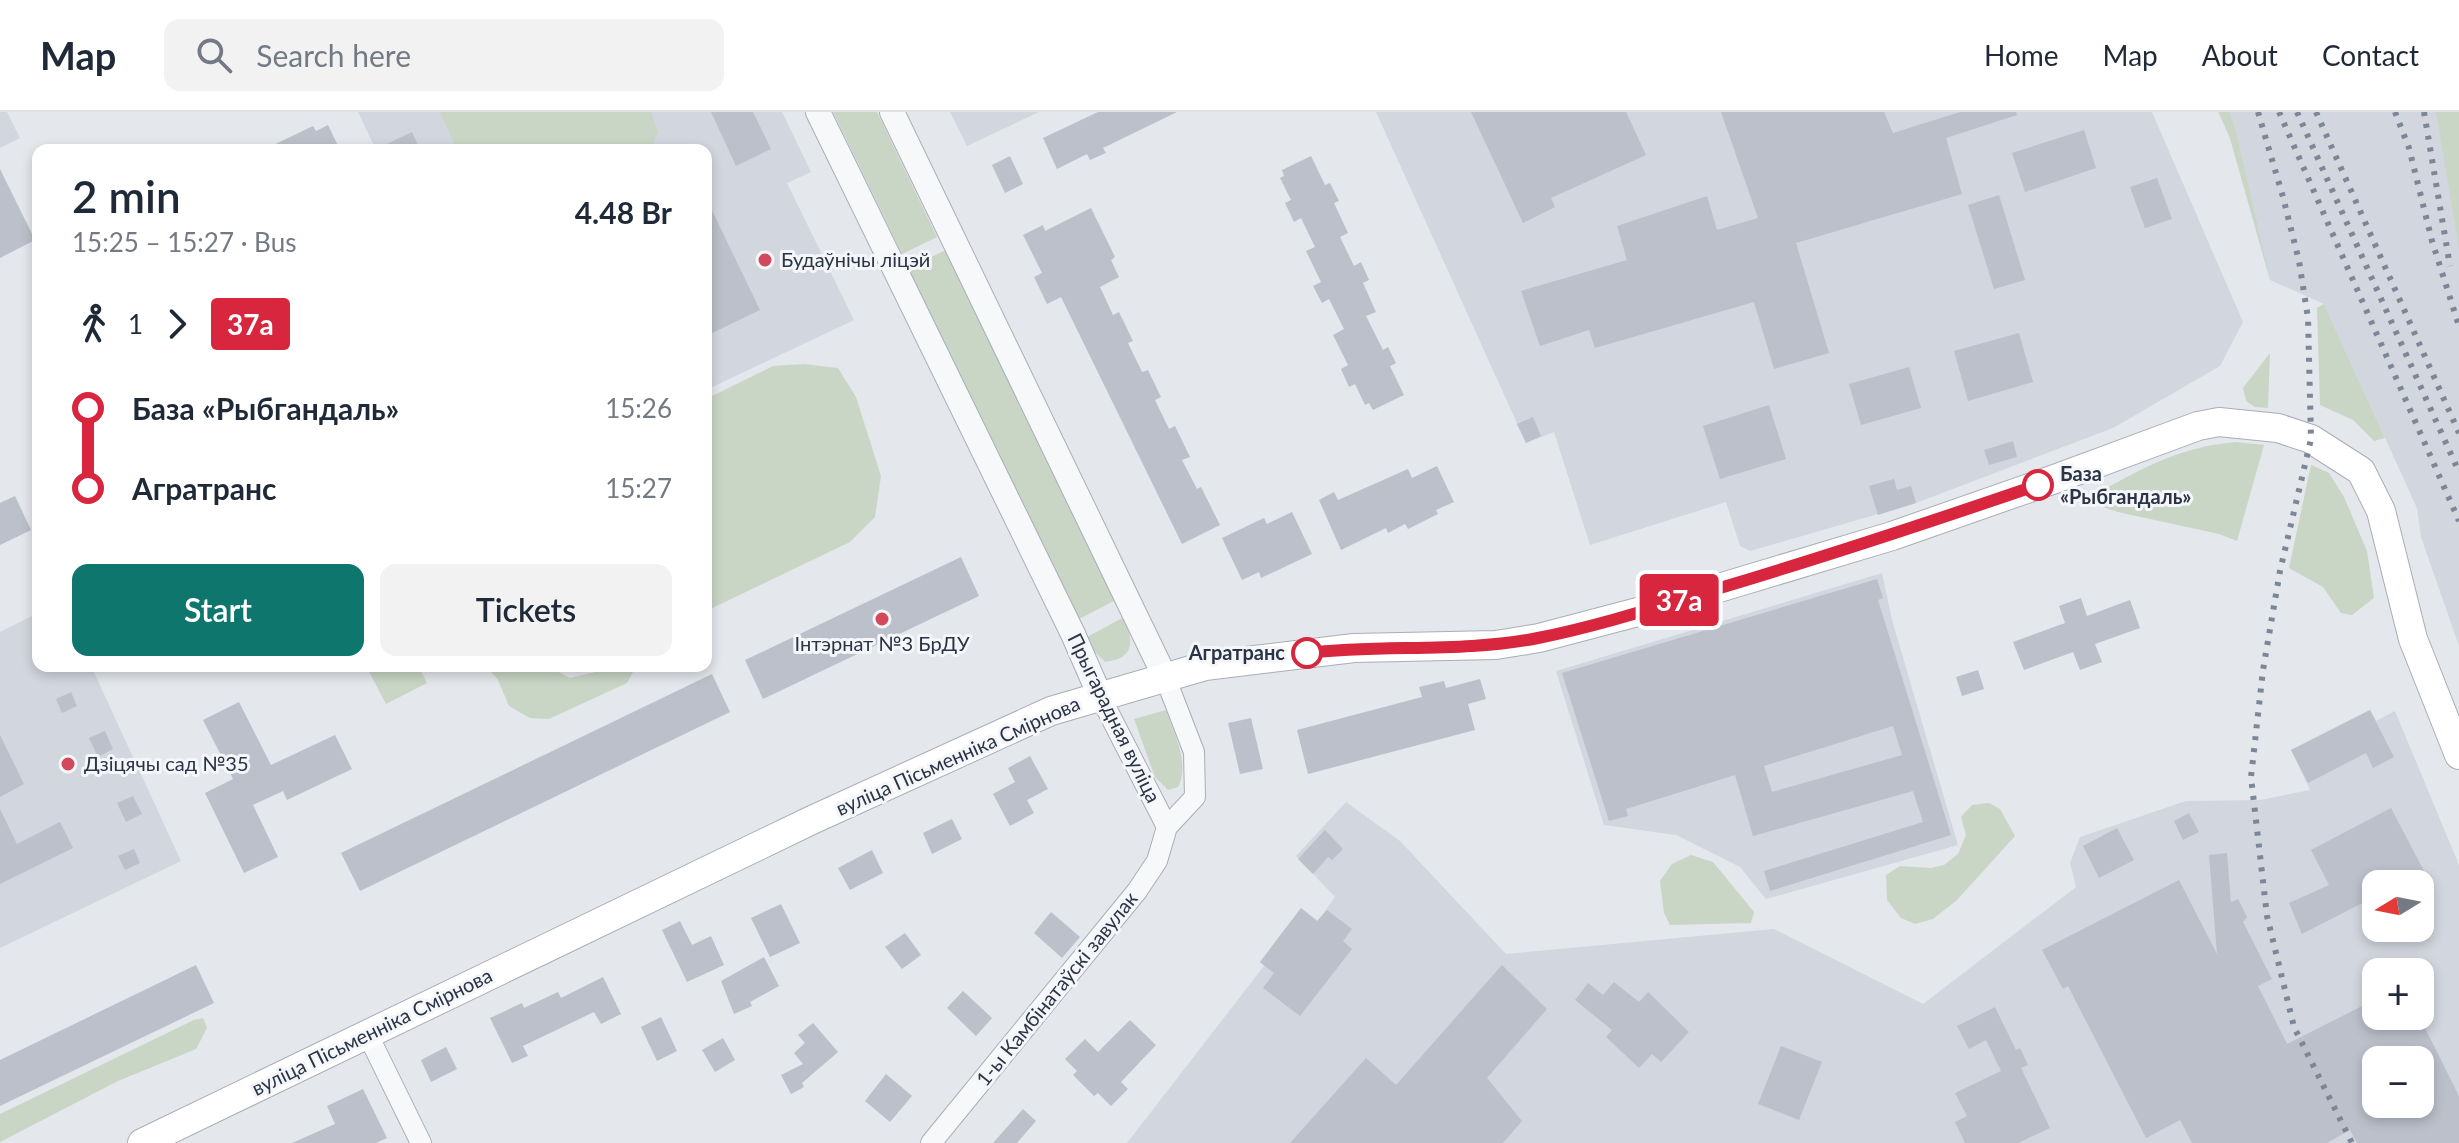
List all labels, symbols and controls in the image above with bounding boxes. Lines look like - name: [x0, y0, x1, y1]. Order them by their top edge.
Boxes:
- search box: [164, 19, 724, 91]
- text: Map: [40, 32, 116, 78]
- icon: search: [192, 33, 236, 77]
- text: Search here: [256, 37, 411, 73]
- text: Home: [1984, 38, 2059, 72]
- text: Map: [2103, 38, 2158, 72]
- text: About: [2202, 38, 2278, 72]
- text: Contact: [2322, 38, 2419, 72]
- text: 2 min: [72, 170, 181, 222]
- text: 4.48 Br: [575, 194, 672, 230]
- text: 15:25 – 15:27 · Bus: [72, 226, 296, 258]
- place label: Будаўнічы ліцэй: [781, 247, 930, 271]
- marker: Будаўнічы ліцэй: [756, 251, 774, 269]
- icon: walk: [72, 302, 116, 346]
- icon: forward: [155, 302, 199, 346]
- text: 37а: [227, 307, 274, 341]
- text: 1: [128, 308, 143, 340]
- text: База «Рыбгандаль»: [132, 390, 399, 426]
- text: 15:26: [605, 392, 672, 424]
- place label: База «Рыбгандаль»: [2060, 461, 2191, 508]
- text: Агратранс: [132, 470, 277, 506]
- marker: База «Рыбгандаль»: [2023, 470, 2053, 500]
- text: 15:27: [605, 472, 672, 504]
- button: Start: [72, 564, 364, 656]
- button: Tickets: [380, 564, 672, 656]
- line badge: 37а: [1633, 574, 1725, 626]
- text: 37а: [1656, 583, 1702, 617]
- marker: Інтэрнат №3 БрДУ: [873, 610, 891, 628]
- street label: Прыгарадная вуліца: [1063, 629, 1166, 806]
- place label: Інтэрнат №3 БрДУ: [794, 631, 970, 655]
- marker: Агратранс: [1292, 638, 1322, 668]
- place label: Агратранс: [1188, 640, 1285, 664]
- street label: вуліца Пісьменніка Смірнова: [832, 690, 1083, 820]
- place label: Дзіцячы сад №35: [84, 751, 249, 775]
- marker: Дзіцячы сад №35: [59, 755, 77, 773]
- north arrow: [2362, 870, 2434, 942]
- map controls: [2362, 870, 2434, 1118]
- street label: 1-ы Камбінатаўскі завулак: [970, 886, 1142, 1090]
- button: +: [2362, 958, 2434, 1030]
- street label: вуліца Пісьменніка Смірнова: [247, 962, 496, 1100]
- button: −: [2362, 1046, 2434, 1118]

